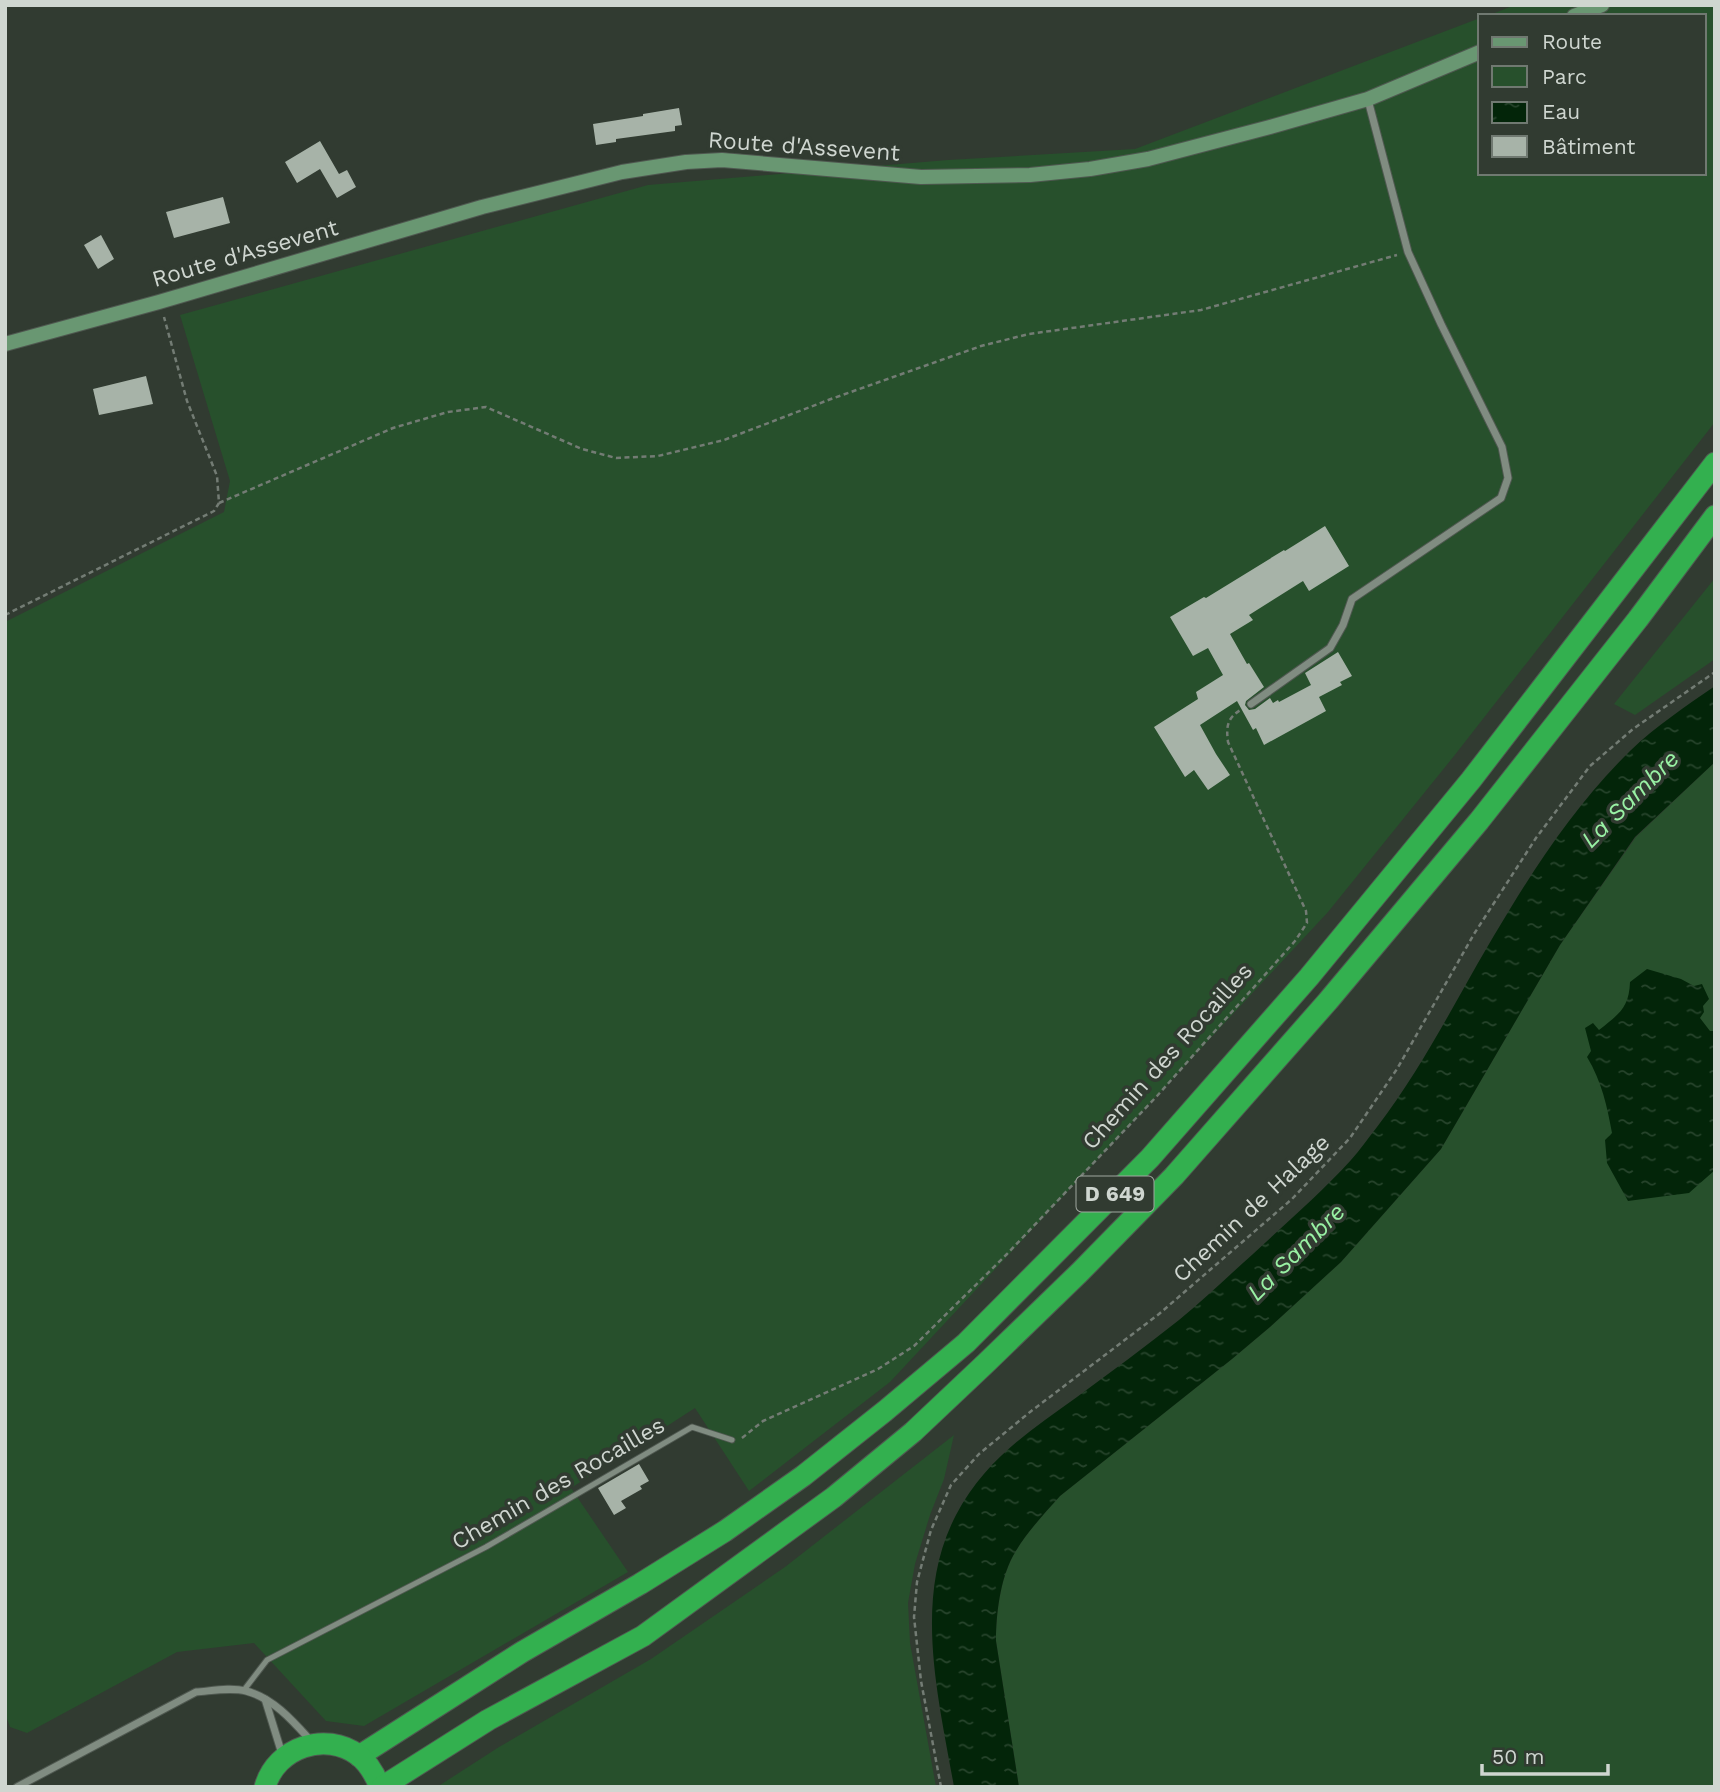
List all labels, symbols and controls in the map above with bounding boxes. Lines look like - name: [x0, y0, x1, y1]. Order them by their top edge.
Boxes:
- legend: [1478, 14, 1706, 175]
- text: Route: [1542, 29, 1602, 54]
- text: Parc: [1542, 64, 1587, 89]
- text: Eau: [1542, 99, 1580, 124]
- street label: Route d'Assevent: [707, 126, 901, 167]
- text: Bâtiment: [1542, 134, 1636, 159]
- street label: Route d'Assevent: [149, 214, 342, 293]
- water label: La Sambre: [1575, 744, 1685, 854]
- street label: Chemin des Rocailles: [1077, 958, 1258, 1155]
- street label: Chemin de Halage: [1167, 1129, 1335, 1288]
- road number: D 649: [1076, 1176, 1154, 1212]
- water label: La Sambre: [1241, 1197, 1351, 1307]
- street label: Chemin des Rocailles: [447, 1411, 669, 1555]
- scale bar: [1482, 1732, 1608, 1776]
- text: 50 m: [1492, 1744, 1544, 1769]

